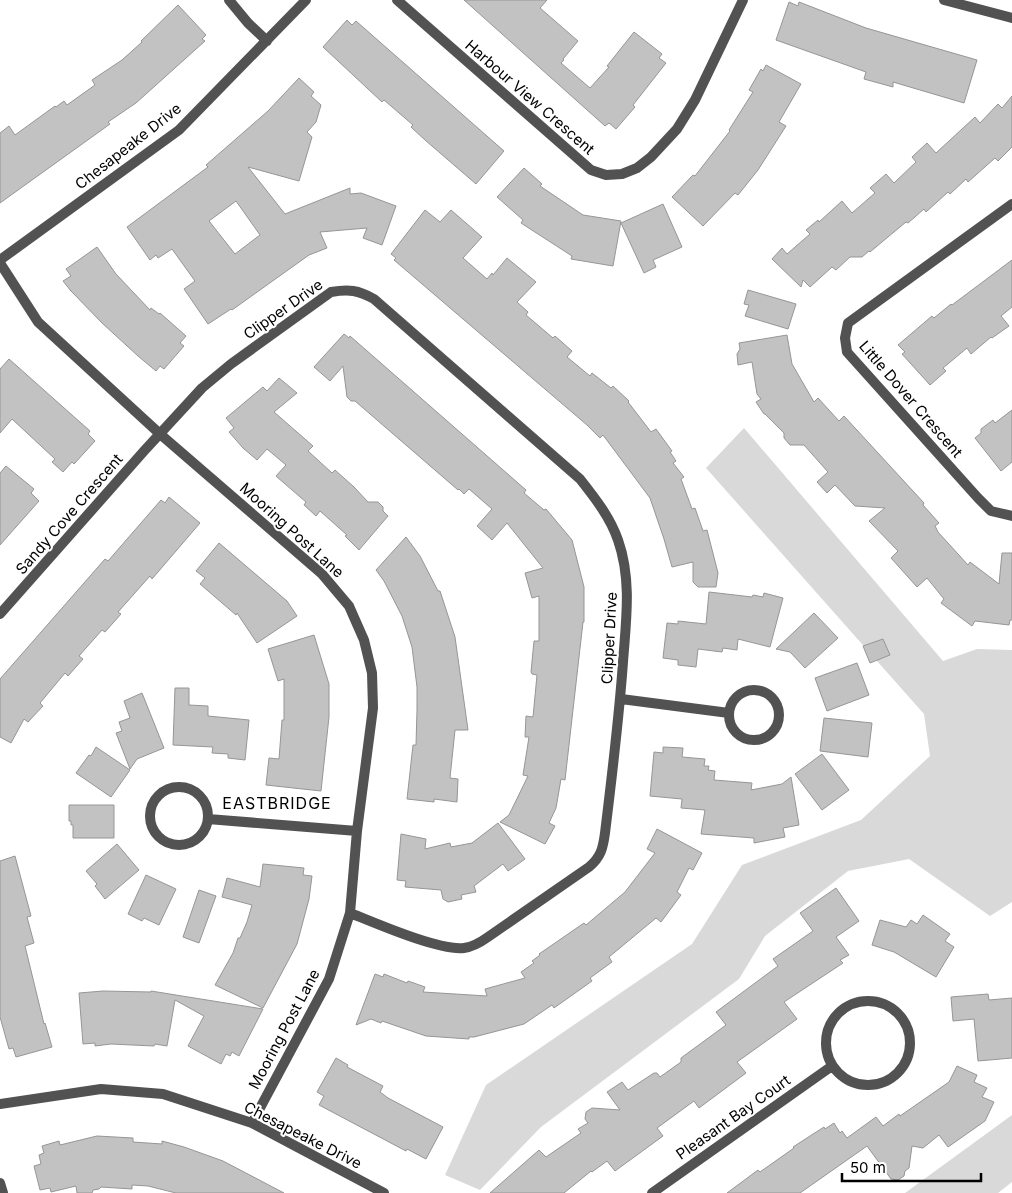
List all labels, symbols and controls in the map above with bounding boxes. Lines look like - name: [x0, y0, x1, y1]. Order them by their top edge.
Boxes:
- street label: Harbour View Crescent: [461, 36, 599, 158]
- street label: Chesapeake Drive: [71, 99, 185, 193]
- street label: Clipper Drive: [240, 275, 326, 343]
- street label: Little Dover Crescent: [855, 337, 967, 461]
- street label: Sandy Cove Crescent: [11, 450, 127, 578]
- street label: Mooring Post Lane: [236, 478, 348, 582]
- street label: Clipper Drive: [597, 591, 621, 685]
- district label: EASTBRIDGE: [222, 793, 332, 813]
- street label: Mooring Post Lane: [244, 966, 324, 1092]
- street label: Pleasant Bay Court: [672, 1070, 794, 1164]
- street label: Chesapeake Drive: [241, 1097, 365, 1173]
- scale bar: [842, 1150, 981, 1182]
- text: 50 m: [850, 1158, 886, 1177]

